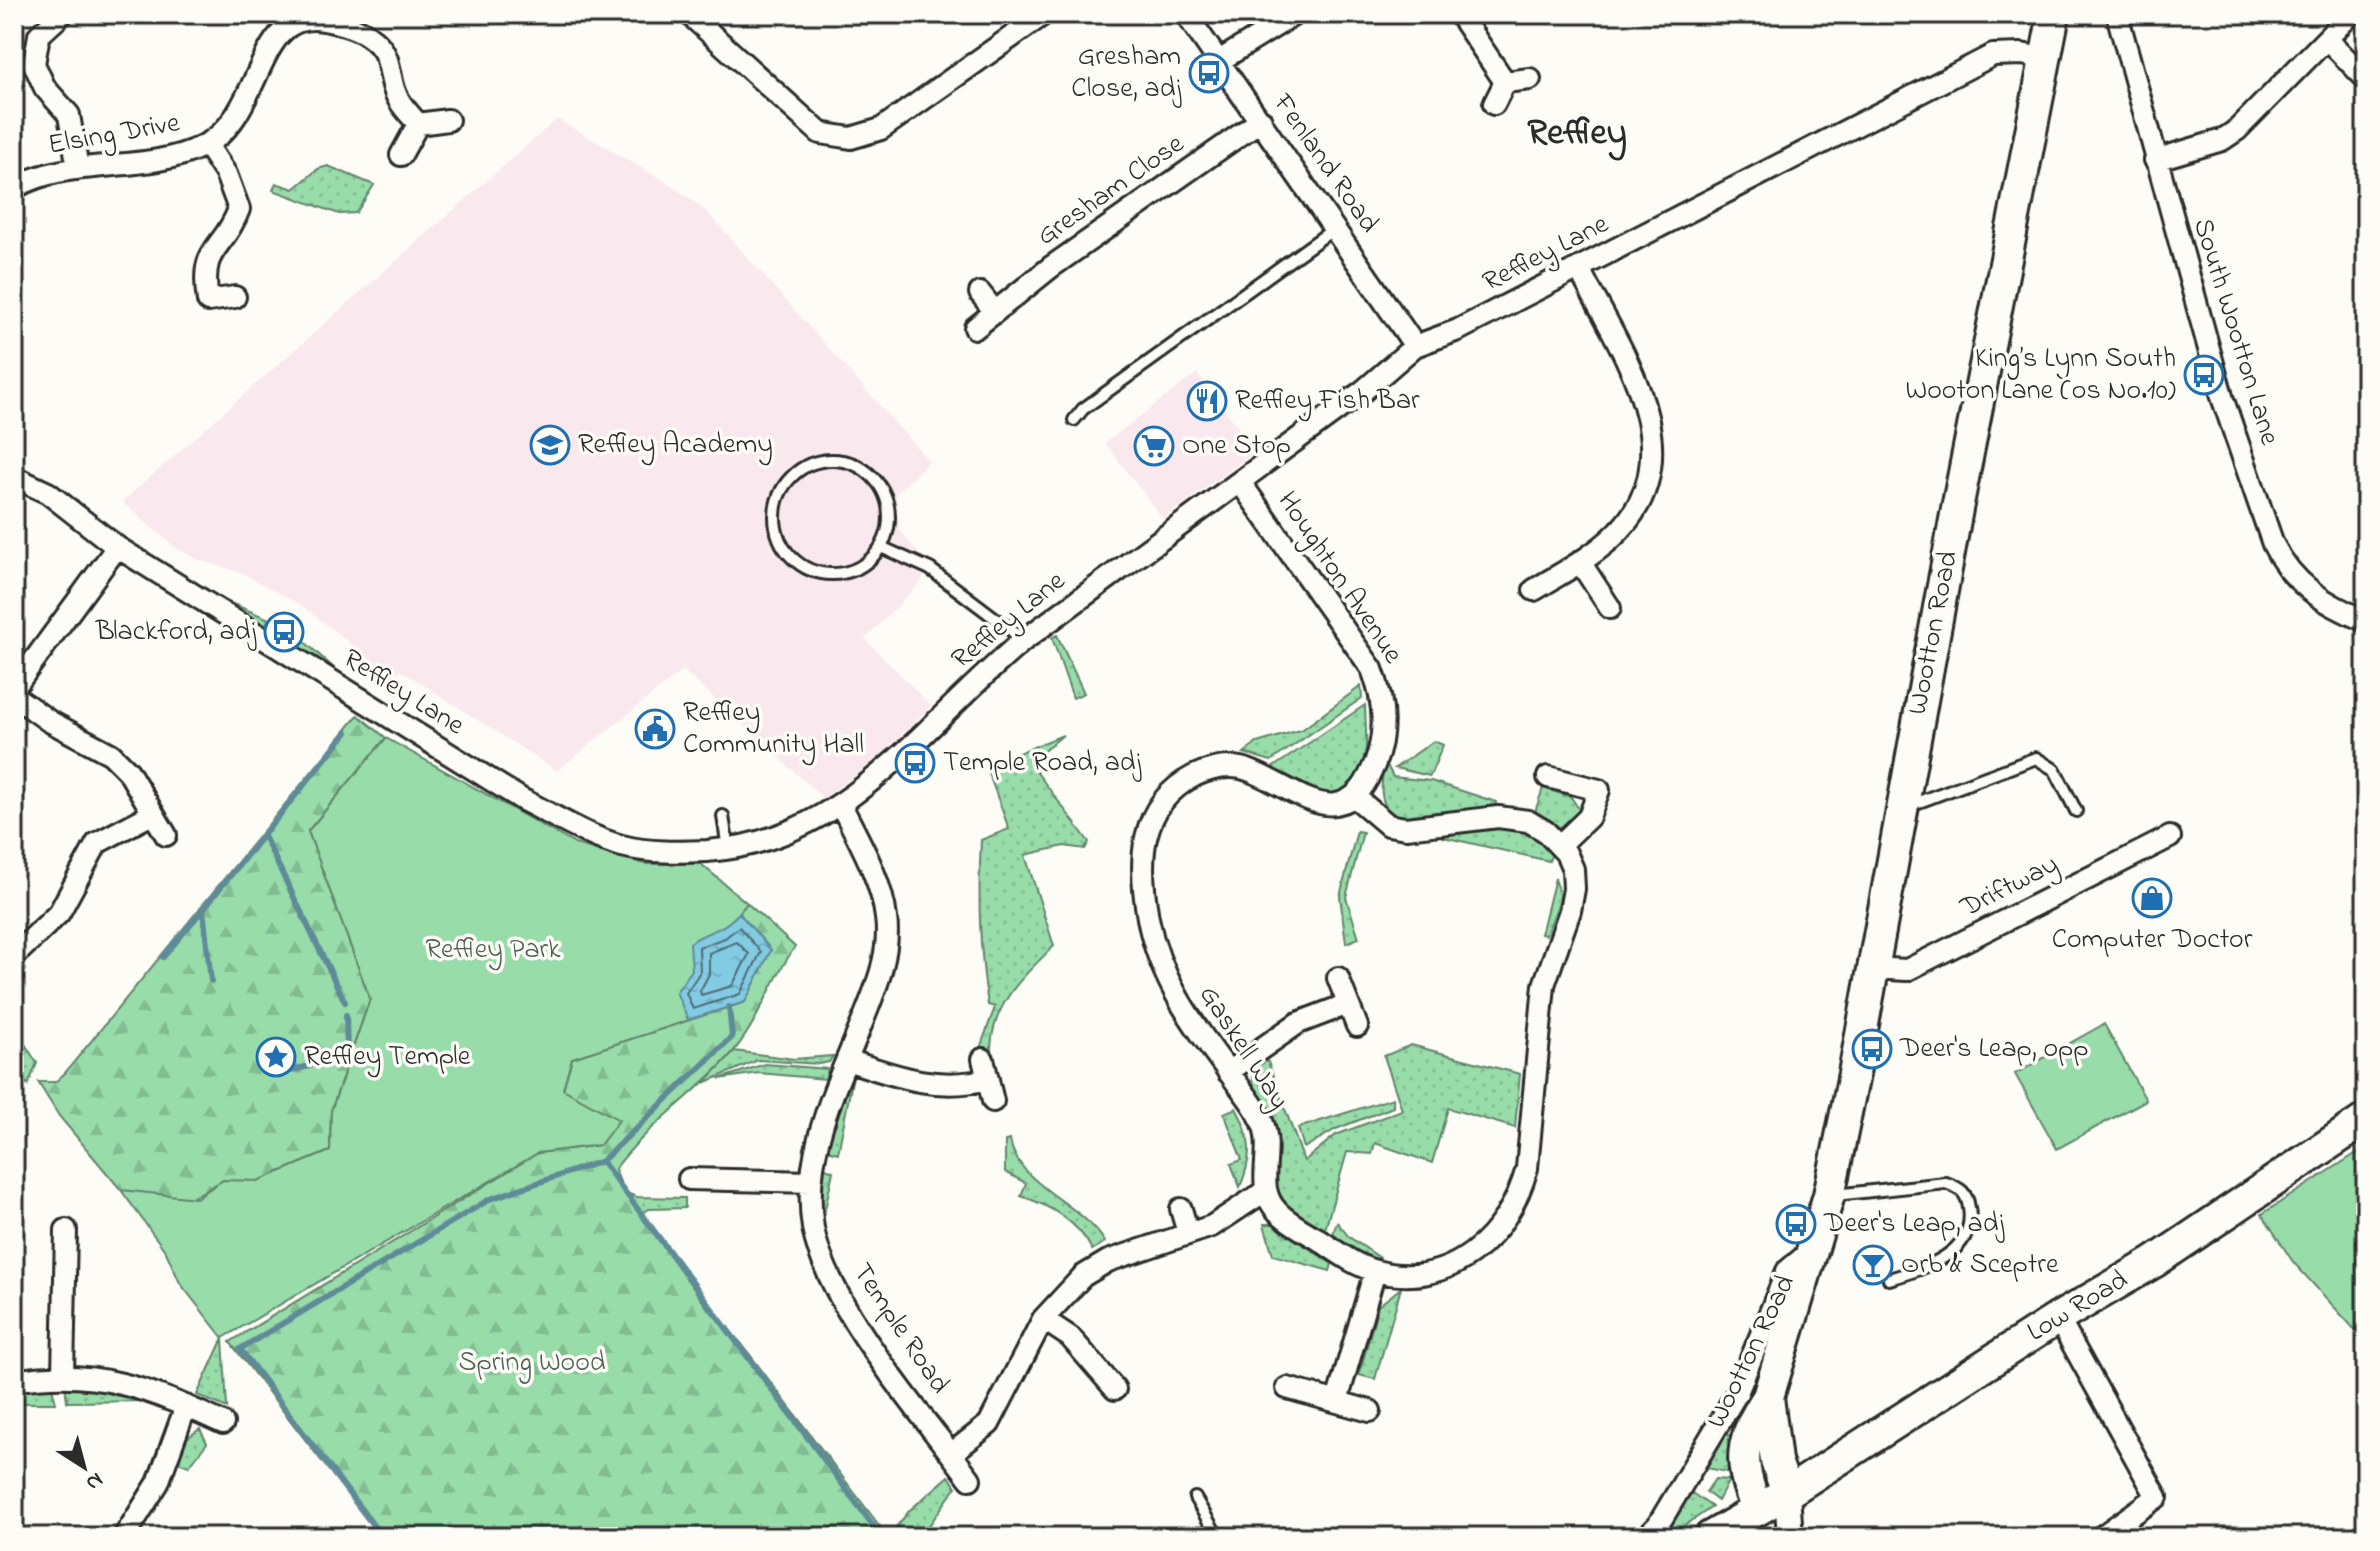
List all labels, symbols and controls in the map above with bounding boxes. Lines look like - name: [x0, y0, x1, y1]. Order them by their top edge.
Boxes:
- place label: Gresham Close, adj: [1071, 37, 1182, 110]
- bus stop icon: Gresham Close, adj: [1188, 52, 1230, 94]
- street label: Fenland Road: [1261, 85, 1388, 242]
- street label: Elsing Drive: [45, 103, 183, 167]
- district label: Reffley: [1527, 108, 1627, 161]
- street label: Gresham Close: [1029, 125, 1193, 257]
- street label: Reffley Lane: [1476, 205, 1616, 303]
- street label: South Wootton Lane: [2181, 214, 2289, 451]
- place label: King’s Lynn South Wooton Lane (os No.10): [1906, 339, 2176, 412]
- bus stop icon: King’s Lynn South Wooton Lane (os No.10): [2183, 354, 2225, 396]
- restaurant icon: Reffley Fish Bar: [1186, 380, 1228, 422]
- place label: Reffley Fish Bar: [1235, 381, 1420, 422]
- school or university icon: Reffley Academy: [529, 424, 571, 466]
- place label: Reffley Academy: [578, 425, 773, 466]
- supermarket icon: One Stop: [1133, 425, 1175, 467]
- place label: One Stop: [1182, 426, 1291, 467]
- street label: Houghton Avenue: [1266, 484, 1412, 673]
- street label: Wootton Road: [1898, 547, 1970, 718]
- street label: Reffley Lane: [943, 562, 1075, 680]
- bus stop icon: Blackford, adj: [263, 611, 305, 653]
- place label: Blackford, adj: [95, 612, 257, 653]
- street label: Reffley Lane: [334, 640, 472, 747]
- place label: Reffley Community Hall: [683, 693, 864, 766]
- public building icon: Reffley Community Hall: [634, 708, 676, 750]
- bus stop icon: Temple Road, adj: [894, 742, 936, 784]
- place label: Temple Road, adj: [943, 743, 1143, 784]
- street label: Driftway: [1953, 845, 2066, 929]
- shop icon: Computer Doctor: [2131, 877, 2173, 919]
- place label: Computer Doctor: [2052, 920, 2253, 961]
- park label: Reffley Park: [426, 930, 561, 971]
- street label: Gaskell Way: [1188, 978, 1298, 1118]
- bus stop icon: Deer's Leap, opp: [1851, 1028, 1893, 1070]
- place label: Deer's Leap, opp: [1899, 1029, 2089, 1070]
- place icon: Reffley Temple: [255, 1036, 297, 1078]
- place label: Reffley Temple: [304, 1037, 471, 1078]
- bus stop icon: Deer's Leap, adj: [1775, 1203, 1817, 1245]
- place label: Deer's Leap, adj: [1823, 1204, 2005, 1245]
- bar icon: Orb & Sceptre: [1852, 1244, 1894, 1286]
- place label: Orb & Sceptre: [1901, 1245, 2059, 1286]
- street label: Temple Road: [841, 1255, 959, 1403]
- street label: Low Road: [2020, 1261, 2136, 1353]
- street label: Wootton Road: [1697, 1268, 1807, 1436]
- park label: Spring Wood: [459, 1343, 606, 1384]
- north arrow: [44, 1427, 124, 1507]
- text: N: [79, 1463, 109, 1498]

